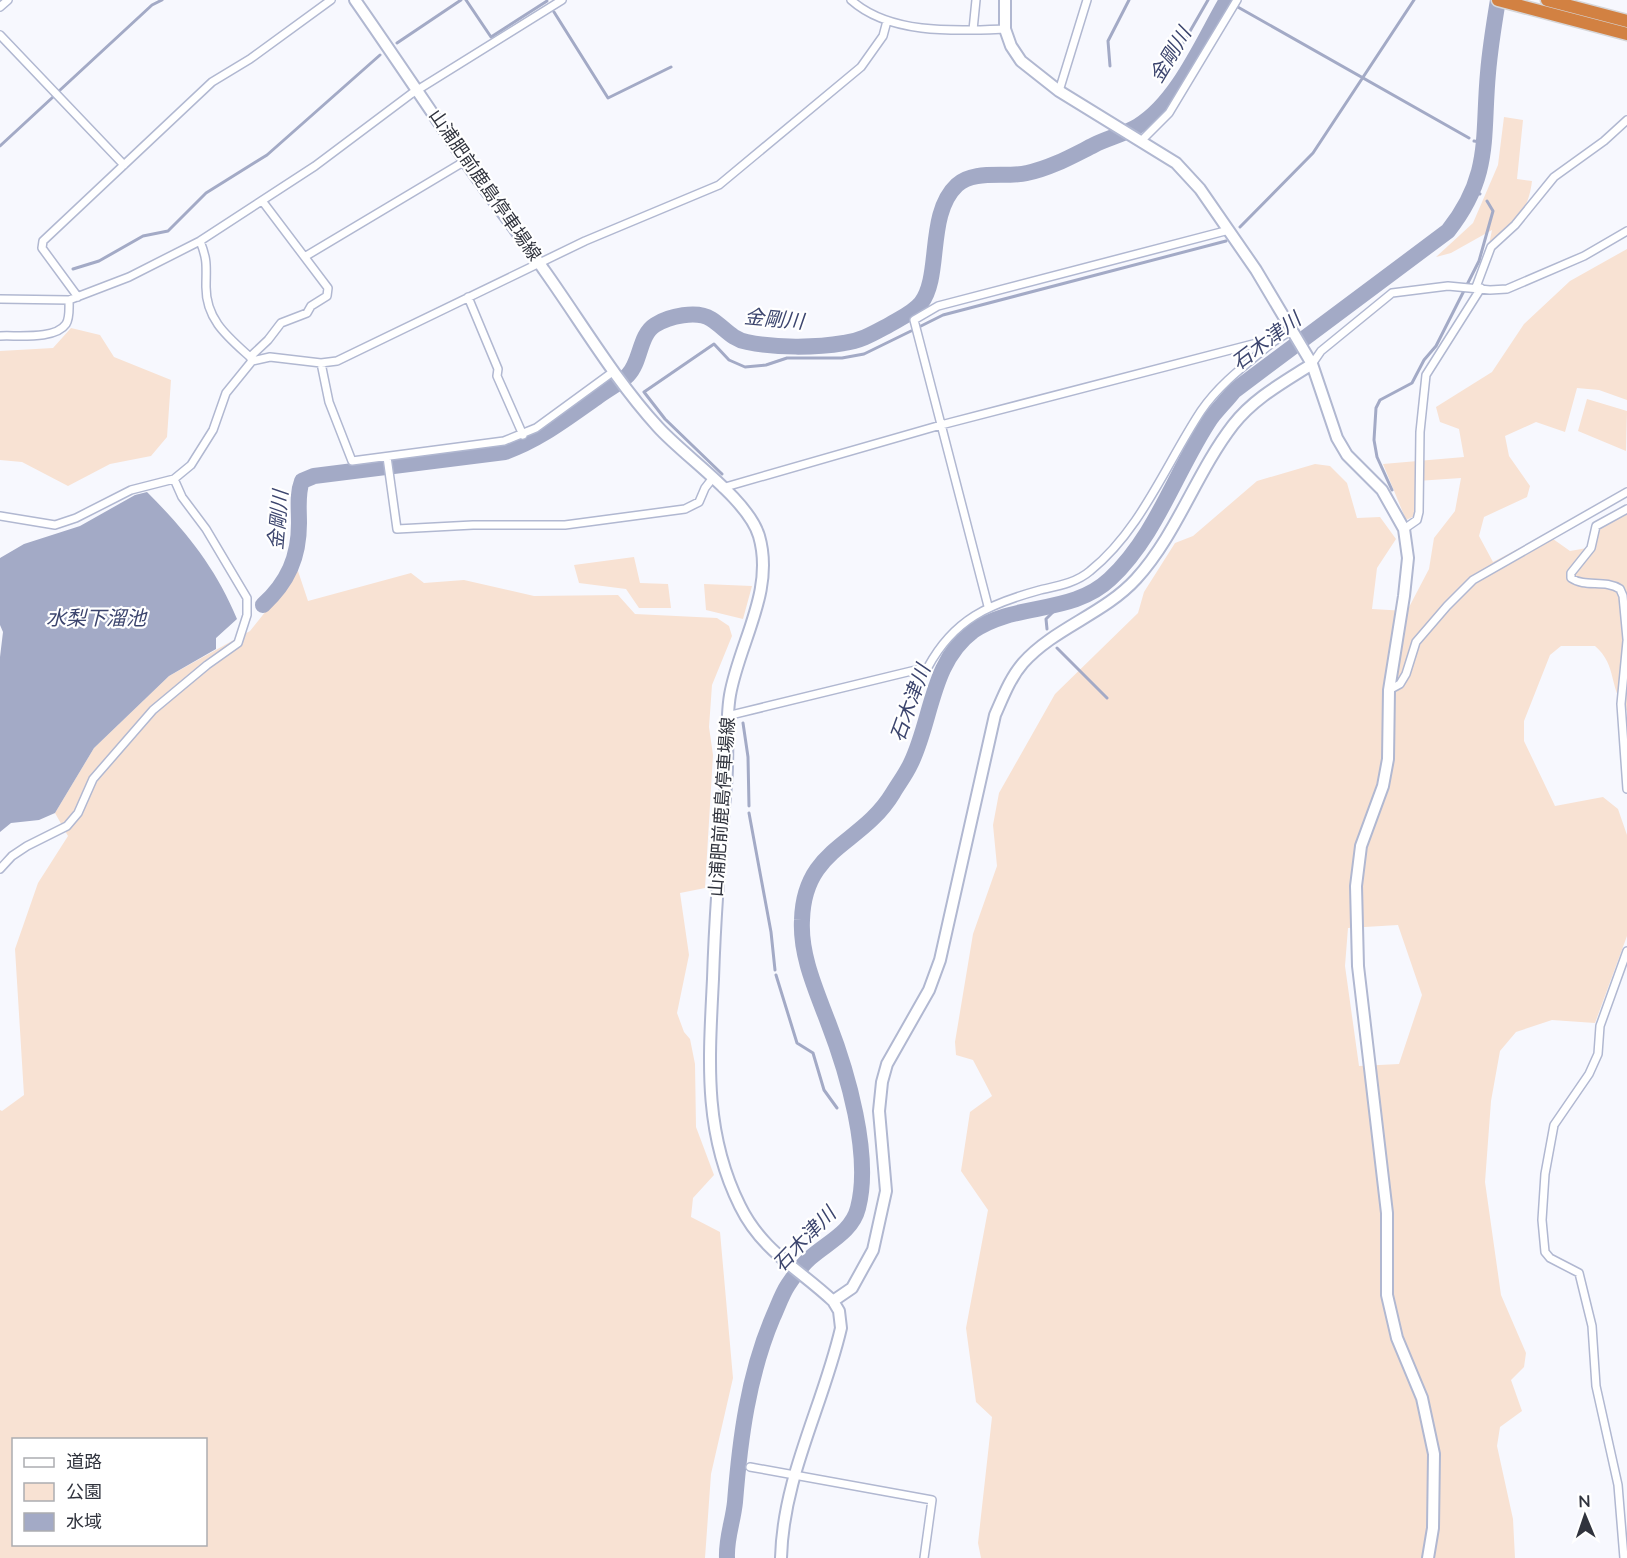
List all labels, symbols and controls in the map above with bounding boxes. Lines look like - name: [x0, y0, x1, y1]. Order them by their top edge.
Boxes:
- water label: 金剛川: [1143, 21, 1196, 86]
- street label: 山浦肥前鹿島停車場線: [425, 104, 546, 264]
- water label: 金剛川: [743, 303, 807, 333]
- water label: 石木津川: [1226, 305, 1306, 374]
- water label: 金剛川: [262, 487, 292, 551]
- water label: 水梨下溜池: [46, 605, 148, 629]
- water label: 石木津川: [884, 659, 935, 744]
- street label: 山浦肥前鹿島停車場線: [704, 716, 738, 897]
- water label: 石木津川: [767, 1200, 841, 1275]
- legend: [12, 1438, 207, 1546]
- text: 道路: [66, 1450, 102, 1472]
- text: 公園: [66, 1480, 102, 1502]
- north arrow: [1555, 1486, 1615, 1546]
- text: N: [1578, 1491, 1591, 1510]
- text: 水域: [66, 1510, 102, 1532]

